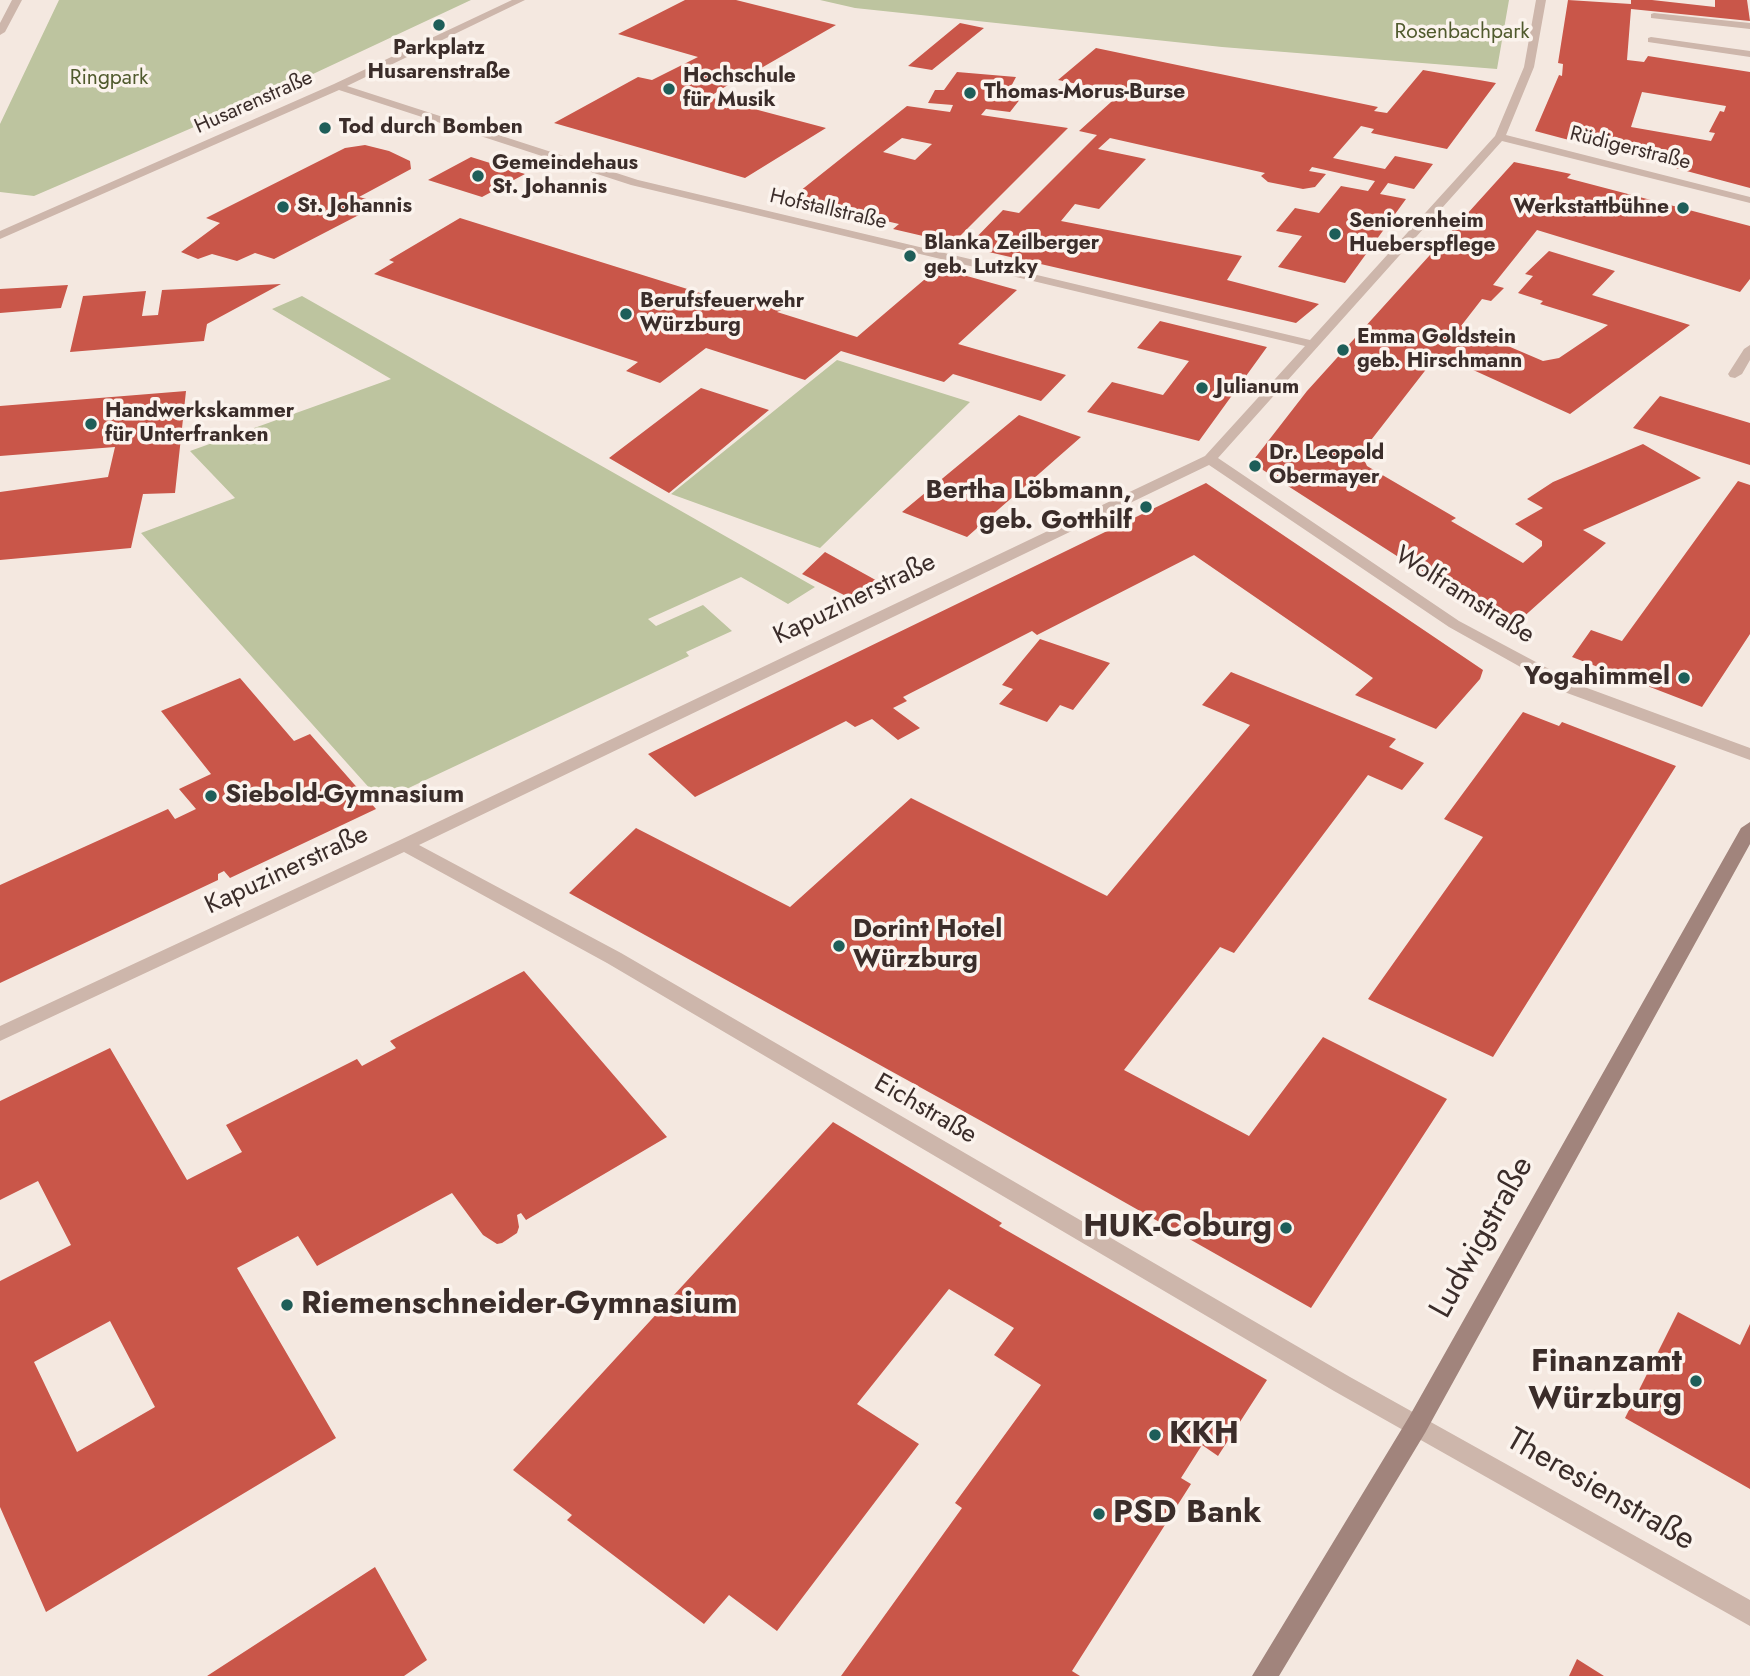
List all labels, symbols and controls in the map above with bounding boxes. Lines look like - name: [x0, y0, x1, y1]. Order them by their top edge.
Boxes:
- marker: Parkplatz Husarenstraße: [431, 17, 447, 33]
- park label: Rosenbachpark: [1394, 20, 1530, 46]
- place label: Parkplatz Husarenstraße: [368, 36, 510, 86]
- place label: Hochschule für Musik: [683, 64, 796, 114]
- park label: Ringpark: [70, 66, 148, 92]
- street label: Husarenstraße: [191, 66, 317, 140]
- place label: Thomas-Morus-Burse: [984, 80, 1185, 106]
- marker: Hochschule für Musik: [661, 81, 677, 97]
- marker: Thomas-Morus-Burse: [962, 85, 978, 101]
- place label: Tod durch Bomben: [339, 115, 523, 141]
- marker: Tod durch Bomben: [317, 120, 333, 136]
- street label: Rüdigerstraße: [1567, 122, 1693, 176]
- place label: Gemeindehaus St. Johannis: [492, 151, 638, 201]
- marker: Gemeindehaus St. Johannis: [470, 168, 486, 184]
- street label: Hofstallstraße: [767, 184, 889, 236]
- place label: St. Johannis: [297, 194, 412, 220]
- place label: Werkstattbühne: [1514, 195, 1669, 221]
- marker: St. Johannis: [275, 199, 291, 215]
- marker: Werkstattbühne: [1675, 200, 1691, 216]
- place label: Seniorenheim Hueberspflege: [1349, 209, 1496, 259]
- marker: Seniorenheim Hueberspflege: [1327, 226, 1343, 242]
- place label: Blanka Zeilberger geb. Lutzky: [924, 231, 1099, 281]
- marker: Blanka Zeilberger geb. Lutzky: [902, 248, 918, 264]
- place label: Berufsfeuerwehr Würzburg: [640, 289, 804, 339]
- marker: Berufsfeuerwehr Würzburg: [618, 306, 634, 322]
- place label: Emma Goldstein geb. Hirschmann: [1357, 325, 1522, 375]
- marker: Emma Goldstein geb. Hirschmann: [1335, 342, 1351, 358]
- place label: Julianum: [1216, 375, 1299, 401]
- marker: Julianum: [1194, 380, 1210, 396]
- place label: Handwerkskammer für Unterfranken: [105, 399, 294, 449]
- marker: Handwerkskammer für Unterfranken: [83, 416, 99, 432]
- place label: Dr. Leopold Obermayer: [1269, 441, 1384, 491]
- marker: Dr. Leopold Obermayer: [1247, 458, 1263, 474]
- place label: Bertha Löbmann, geb. Gotthilf: [926, 476, 1132, 538]
- marker: Bertha Löbmann, geb. Gotthilf: [1138, 499, 1154, 515]
- street label: Wolframstraße: [1388, 541, 1540, 651]
- street label: Kapuzinerstraße: [769, 547, 941, 653]
- place label: Yogahimmel: [1524, 662, 1670, 694]
- marker: Yogahimmel: [1676, 670, 1692, 686]
- place label: Siebold-Gymnasium: [225, 780, 464, 812]
- marker: Siebold-Gymnasium: [203, 788, 219, 804]
- street label: Kapuzinerstraße: [200, 820, 374, 922]
- place label: Dorint Hotel Würzburg: [853, 915, 1002, 976]
- marker: Dorint Hotel Würzburg: [831, 938, 847, 954]
- street label: Eichstraße: [868, 1068, 982, 1152]
- street label: Ludwigstraße: [1423, 1151, 1543, 1325]
- place label: HUK-Coburg: [1083, 1209, 1272, 1247]
- marker: HUK-Coburg: [1278, 1220, 1294, 1236]
- place label: Riemenschneider-Gymnasium: [301, 1286, 738, 1324]
- marker: Riemenschneider-Gymnasium: [279, 1297, 295, 1313]
- place label: Finanzamt Würzburg: [1528, 1344, 1682, 1419]
- marker: Finanzamt Würzburg: [1688, 1373, 1704, 1389]
- place label: KKH: [1169, 1416, 1239, 1454]
- street label: Theresienstraße: [1499, 1422, 1701, 1560]
- marker: KKH: [1147, 1427, 1163, 1443]
- place label: PSD Bank: [1113, 1495, 1261, 1533]
- marker: PSD Bank: [1091, 1506, 1107, 1522]

